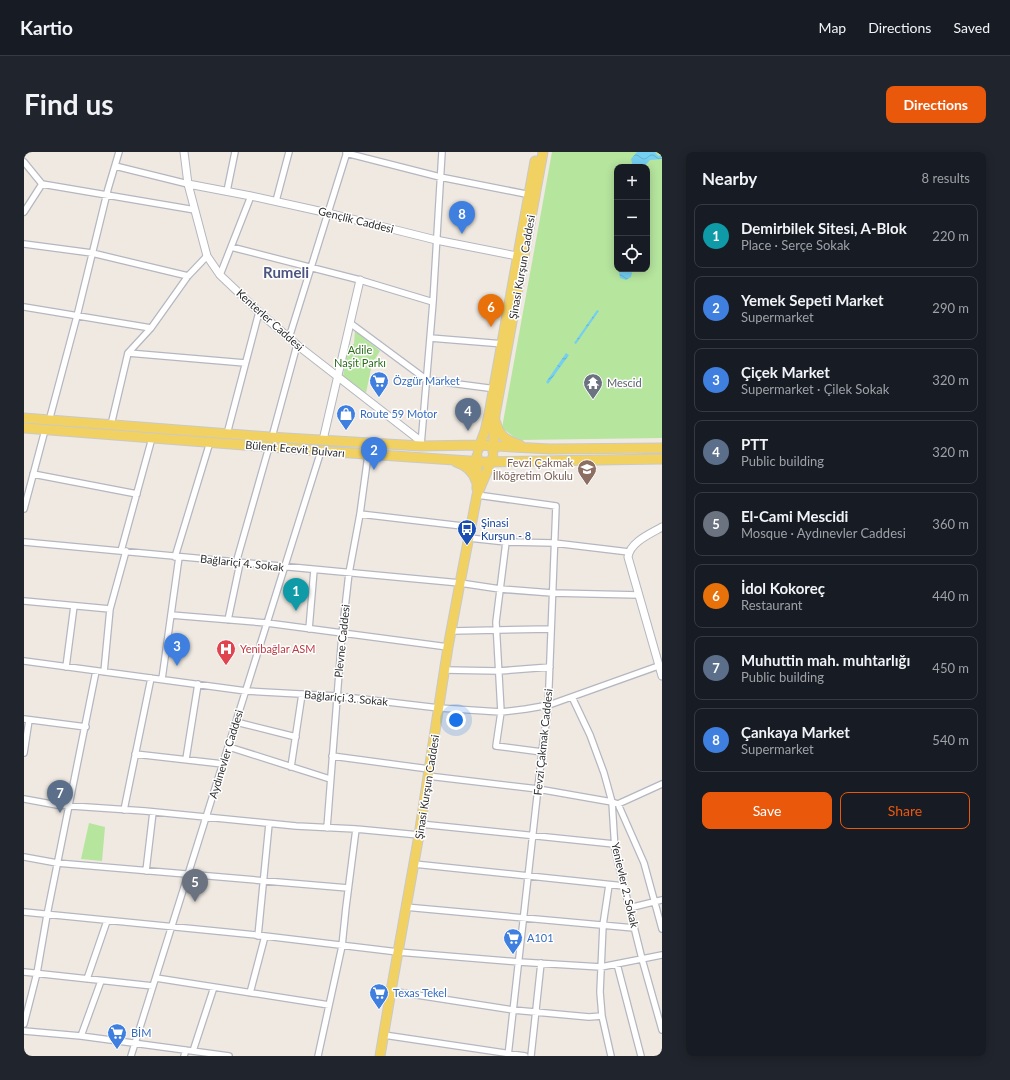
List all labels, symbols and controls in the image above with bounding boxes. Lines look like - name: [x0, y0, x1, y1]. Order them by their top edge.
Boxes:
- text: Kartio: [20, 16, 73, 39]
- text: Map: [819, 19, 846, 36]
- text: Directions: [868, 19, 931, 36]
- text: Saved: [953, 19, 990, 36]
- button: Directions: [886, 86, 986, 123]
- text: Find us: [24, 87, 114, 121]
- map controls: [614, 164, 650, 272]
- button: +: [614, 164, 650, 200]
- text: Nearby: [702, 168, 757, 189]
- text: 8 results: [922, 170, 970, 186]
- button: −: [614, 200, 650, 236]
- pin: 8: [449, 201, 475, 234]
- street label: Gençlik Caddesi: [317, 204, 395, 235]
- street label: Şinasi Kurşun Caddesi: [506, 213, 537, 320]
- text: Demirbilek Sitesi, A-Blok: [741, 219, 907, 237]
- text: 1: [712, 228, 720, 244]
- text: 220 m: [932, 228, 969, 244]
- button: locate: [614, 236, 650, 272]
- text: Place · Serçe Sokak: [741, 237, 850, 253]
- district label: Rumeli: [263, 263, 309, 281]
- street label: Kenterler Caddesi: [234, 286, 307, 353]
- text: Yemek Sepeti Market: [741, 291, 884, 309]
- pin: 6: [478, 294, 504, 327]
- text: 2: [712, 300, 720, 316]
- text: 290 m: [932, 300, 969, 316]
- text: Supermarket: [741, 309, 814, 325]
- park label: Adile Naşit Parkı: [334, 343, 386, 369]
- text: Çiçek Market: [741, 363, 830, 381]
- supermarket icon: Özgür Market: [368, 370, 390, 398]
- temple icon: Mescid: [582, 372, 604, 400]
- text: 3: [712, 372, 720, 388]
- text: 320 m: [932, 372, 969, 388]
- place label: Özgür Market: [393, 374, 460, 387]
- place label: Mescid: [607, 376, 642, 389]
- text: Supermarket · Çilek Sokak: [741, 381, 889, 397]
- pin: 4: [455, 398, 481, 431]
- shop icon: Route 59 Motor: [335, 403, 357, 431]
- place label: Route 59 Motor: [360, 407, 437, 420]
- text: PTT: [741, 435, 768, 453]
- pin: 2: [361, 437, 387, 470]
- street label: Bülent Ecevit Bulvarı: [245, 438, 345, 459]
- text: 4: [712, 444, 720, 460]
- text: 320 m: [932, 444, 969, 460]
- text: Public building: [741, 453, 824, 469]
- place label: Fevzi Çakmak İlköğretim Okulu: [493, 456, 573, 482]
- school or university icon: Fevzi Çakmak İlköğretim Okulu: [576, 458, 598, 486]
- text: El-Cami Mescidi: [741, 507, 848, 525]
- place label: Şinasi Kurşun - 8: [481, 516, 531, 542]
- text: 5: [712, 516, 720, 532]
- text: 360 m: [932, 516, 969, 532]
- bus stop icon: Şinasi Kurşun - 8: [456, 518, 478, 546]
- text: Mosque · Aydınevler Caddesi: [741, 525, 906, 541]
- street label: Bağlariçi 4. Sokak: [199, 552, 285, 573]
- pin: 1: [283, 578, 309, 611]
- text: İdol Kokoreç: [741, 579, 825, 597]
- text: 6: [712, 588, 720, 604]
- text: 440 m: [932, 588, 969, 604]
- text: Restaurant: [741, 597, 803, 613]
- street label: Plevne Caddesi: [331, 603, 352, 678]
- pin: 3: [164, 633, 190, 666]
- hospital icon: Yenibağlar ASM: [215, 638, 237, 666]
- place label: Yenibağlar ASM: [240, 642, 316, 655]
- text: Muhuttin mah. muhtarlığı: [741, 651, 910, 669]
- text: 7: [712, 660, 720, 676]
- text: 450 m: [932, 660, 969, 676]
- text: Public building: [741, 669, 824, 685]
- street label: Bağlariçi 3. Sokak: [304, 687, 389, 708]
- street label: Fevzi Çakmak Caddesi: [530, 688, 555, 796]
- street label: Aydınevler Caddesi: [206, 708, 245, 800]
- your location: [446, 710, 466, 730]
- text: Çankaya Market: [741, 723, 850, 741]
- text: 8: [712, 732, 720, 748]
- text: 540 m: [932, 732, 969, 748]
- street label: Şinasi Kurşun Caddesi: [412, 733, 441, 840]
- text: Supermarket: [741, 741, 814, 757]
- pin: 7: [47, 780, 73, 813]
- button: Save: [702, 792, 832, 829]
- button: Share: [840, 792, 970, 829]
- street label: Yenievler 2. Sokak: [609, 841, 642, 929]
- pin: 5: [182, 869, 208, 902]
- supermarket icon: A101: [502, 927, 524, 955]
- place label: A101: [527, 931, 554, 944]
- supermarket icon: Texas Tekel: [368, 982, 390, 1010]
- place label: Texas Tekel: [393, 986, 447, 999]
- supermarket icon: BİM: [106, 1022, 128, 1050]
- place label: BİM: [131, 1026, 151, 1039]

